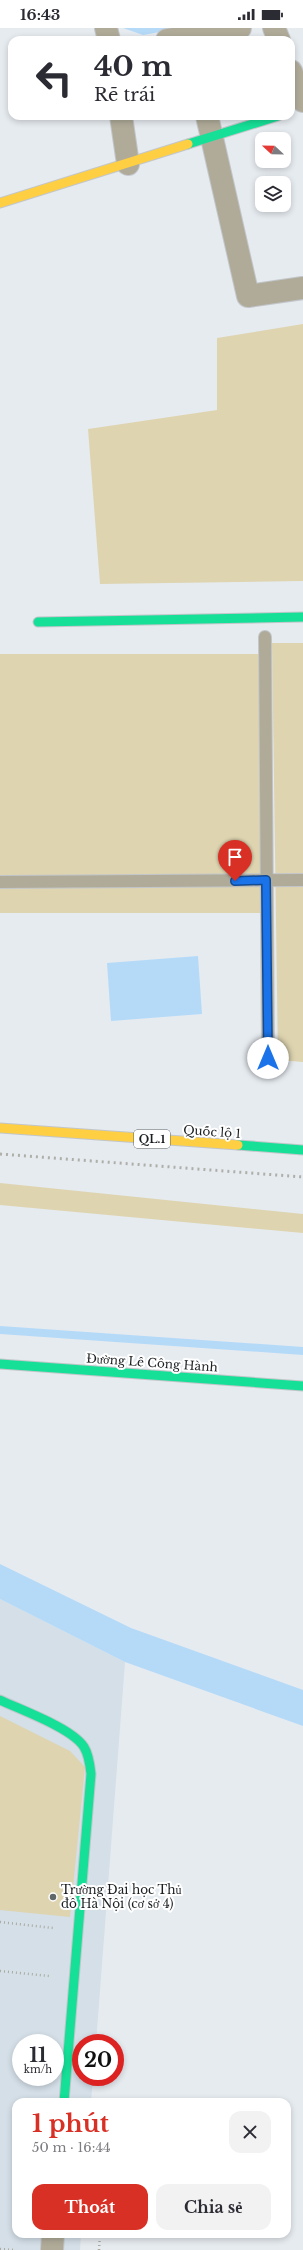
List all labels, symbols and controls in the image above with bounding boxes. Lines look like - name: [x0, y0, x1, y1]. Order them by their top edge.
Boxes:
- text: 16:43: [20, 5, 60, 24]
- text: 40 m: [94, 49, 172, 84]
- icon: left: [28, 52, 80, 104]
- text: Rẽ trái: [94, 84, 155, 106]
- north arrow: [255, 132, 291, 168]
- map controls: [255, 132, 291, 212]
- button: layers: [255, 176, 291, 212]
- pin: [218, 840, 252, 881]
- icon: arrive: [224, 846, 246, 868]
- position arrow: [247, 1037, 289, 1079]
- street label: Quốc lộ 1: [183, 1122, 241, 1141]
- road number: QL.1: [134, 1130, 170, 1148]
- street label: Đường Lê Công Hành: [86, 1350, 218, 1375]
- place label: Trường Đại học Thủ đô Hà Nội (cơ sở 4): [61, 1882, 181, 1911]
- marker: Trường Đại học Thủ đô Hà Nội (cơ sở 4): [48, 1892, 58, 1902]
- speed limit sign: 20: [72, 2034, 124, 2086]
- text: 11: [29, 2043, 47, 2067]
- text: km/h: [24, 2063, 52, 2076]
- text: 1 phút: [32, 2109, 109, 2138]
- button: close: [229, 2111, 271, 2153]
- text: 50 m · 16:44: [32, 2139, 111, 2156]
- button: Thoát: [32, 2184, 148, 2230]
- button: Chia sẻ: [156, 2184, 271, 2230]

